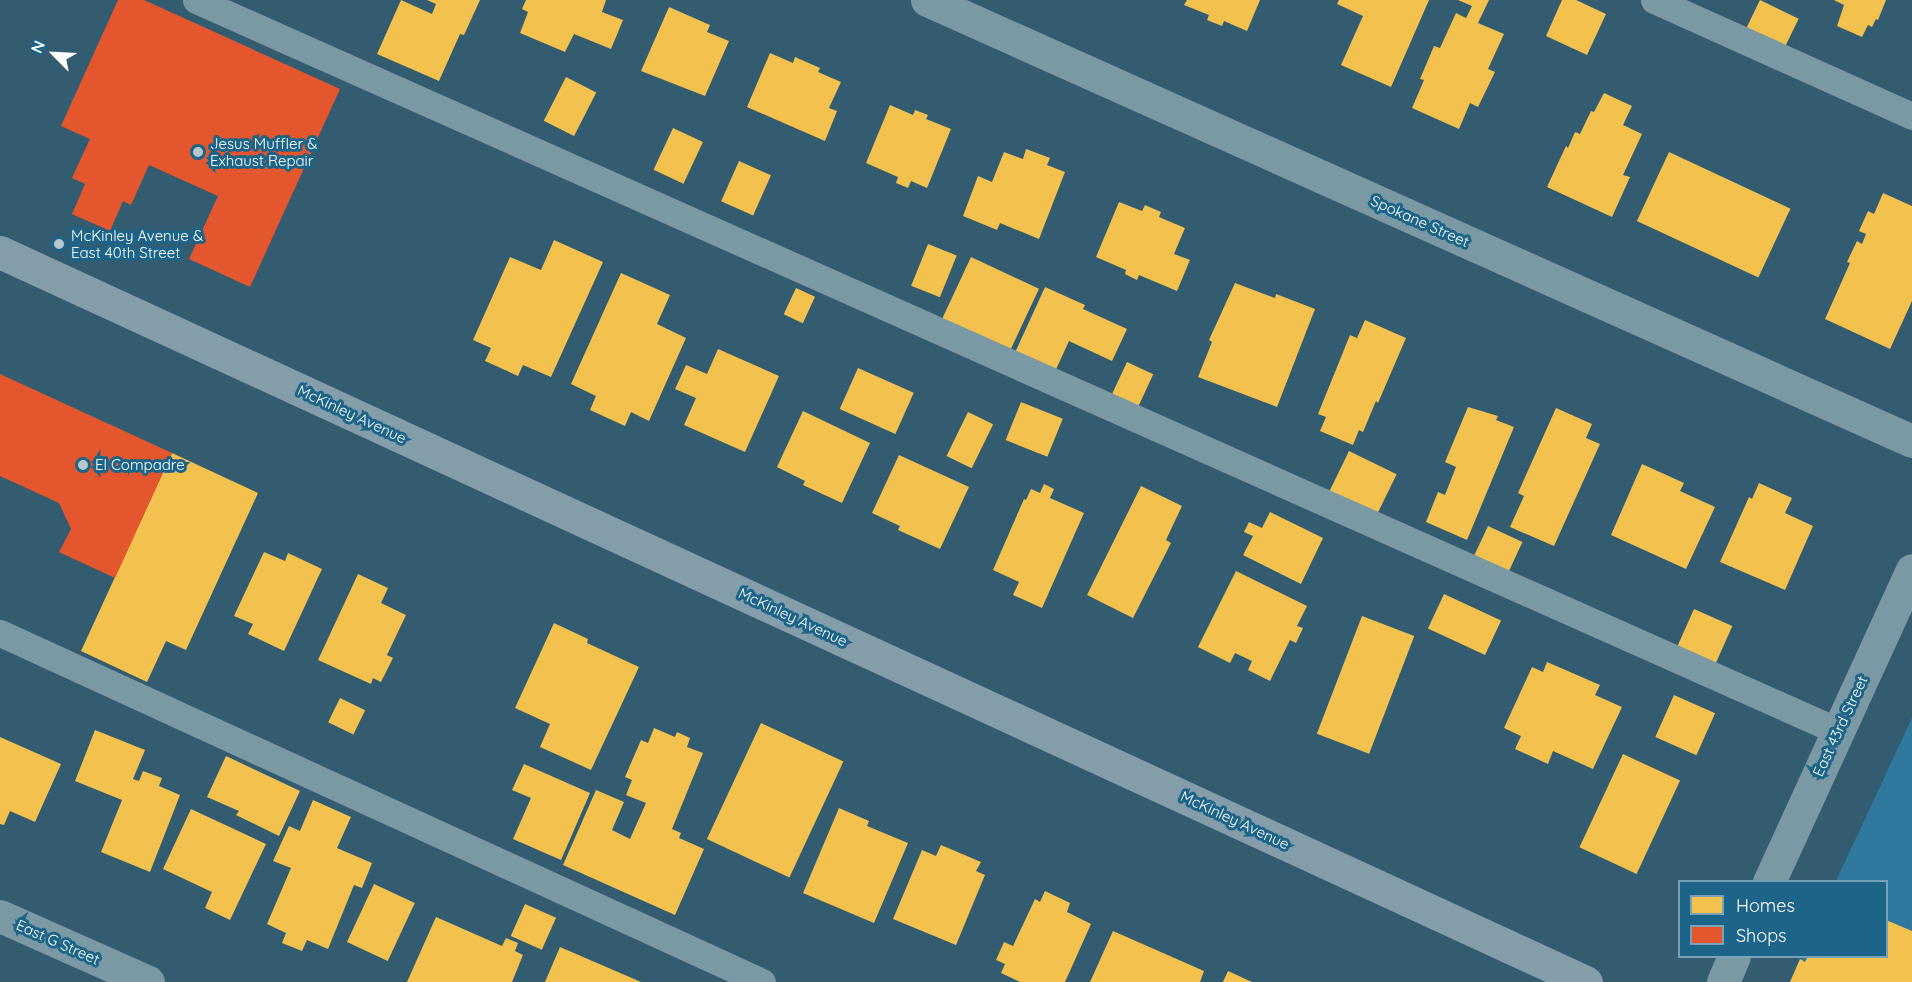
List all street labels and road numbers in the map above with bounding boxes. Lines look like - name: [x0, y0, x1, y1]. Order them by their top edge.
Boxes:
- street label: Spokane Street: [1368, 191, 1472, 251]
- street label: McKinley Avenue: [295, 381, 409, 447]
- street label: McKinley Avenue: [736, 584, 850, 650]
- street label: East 43rd Street: [1809, 673, 1871, 779]
- street label: McKinley Avenue: [1178, 787, 1292, 853]
- street label: East G Street: [14, 916, 102, 968]

